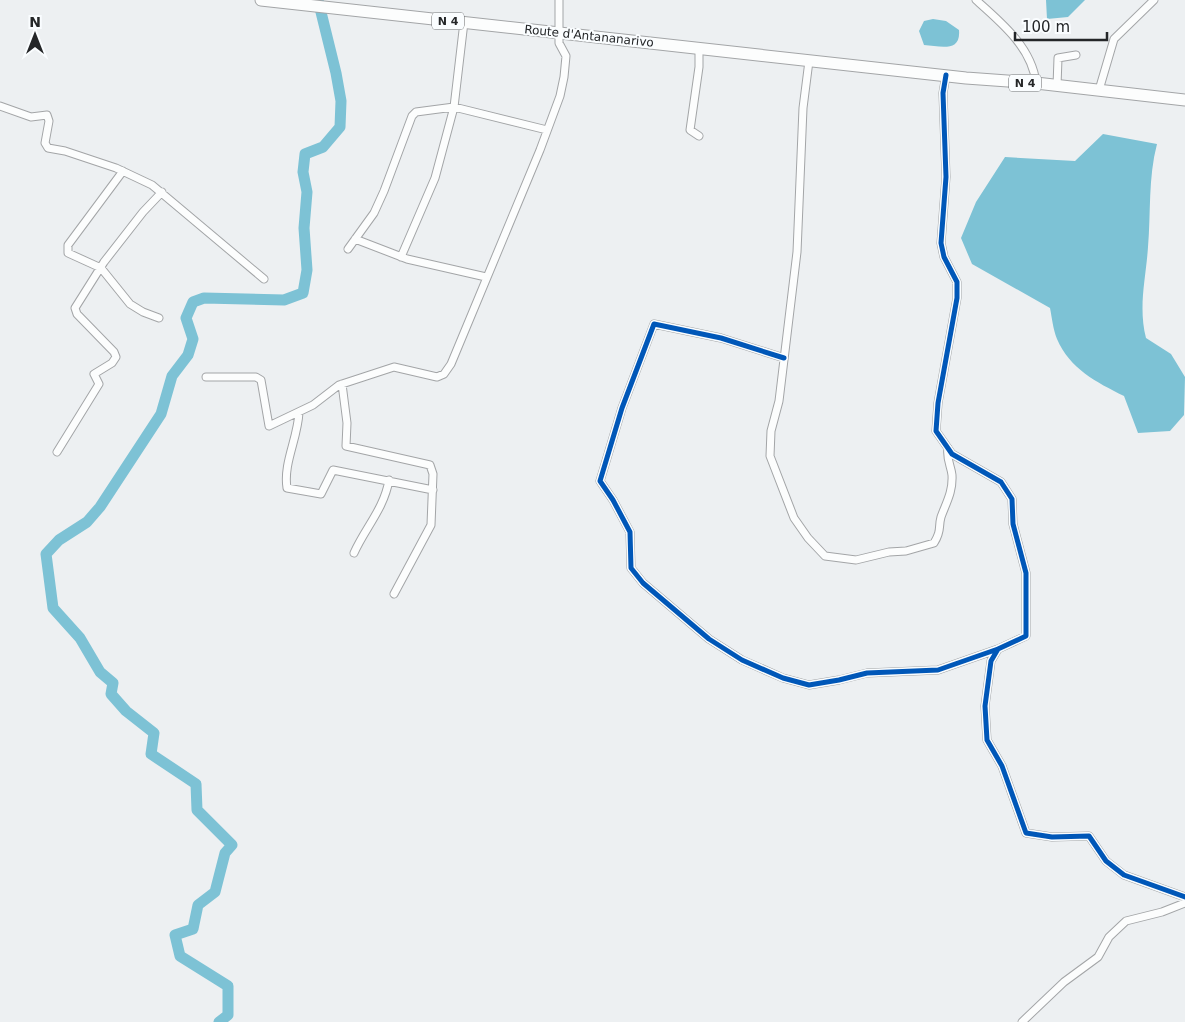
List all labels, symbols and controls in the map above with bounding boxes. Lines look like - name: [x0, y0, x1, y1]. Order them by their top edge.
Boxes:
- north arrow: [10, 10, 60, 60]
- scale bar: [1015, 10, 1108, 42]
- road number: N 4: [432, 12, 464, 30]
- text: N: [29, 14, 41, 30]
- text: 100 m: [1022, 18, 1070, 36]
- street label: Route d'Antananarivo: [524, 22, 654, 50]
- road number: N 4: [1009, 75, 1041, 92]

